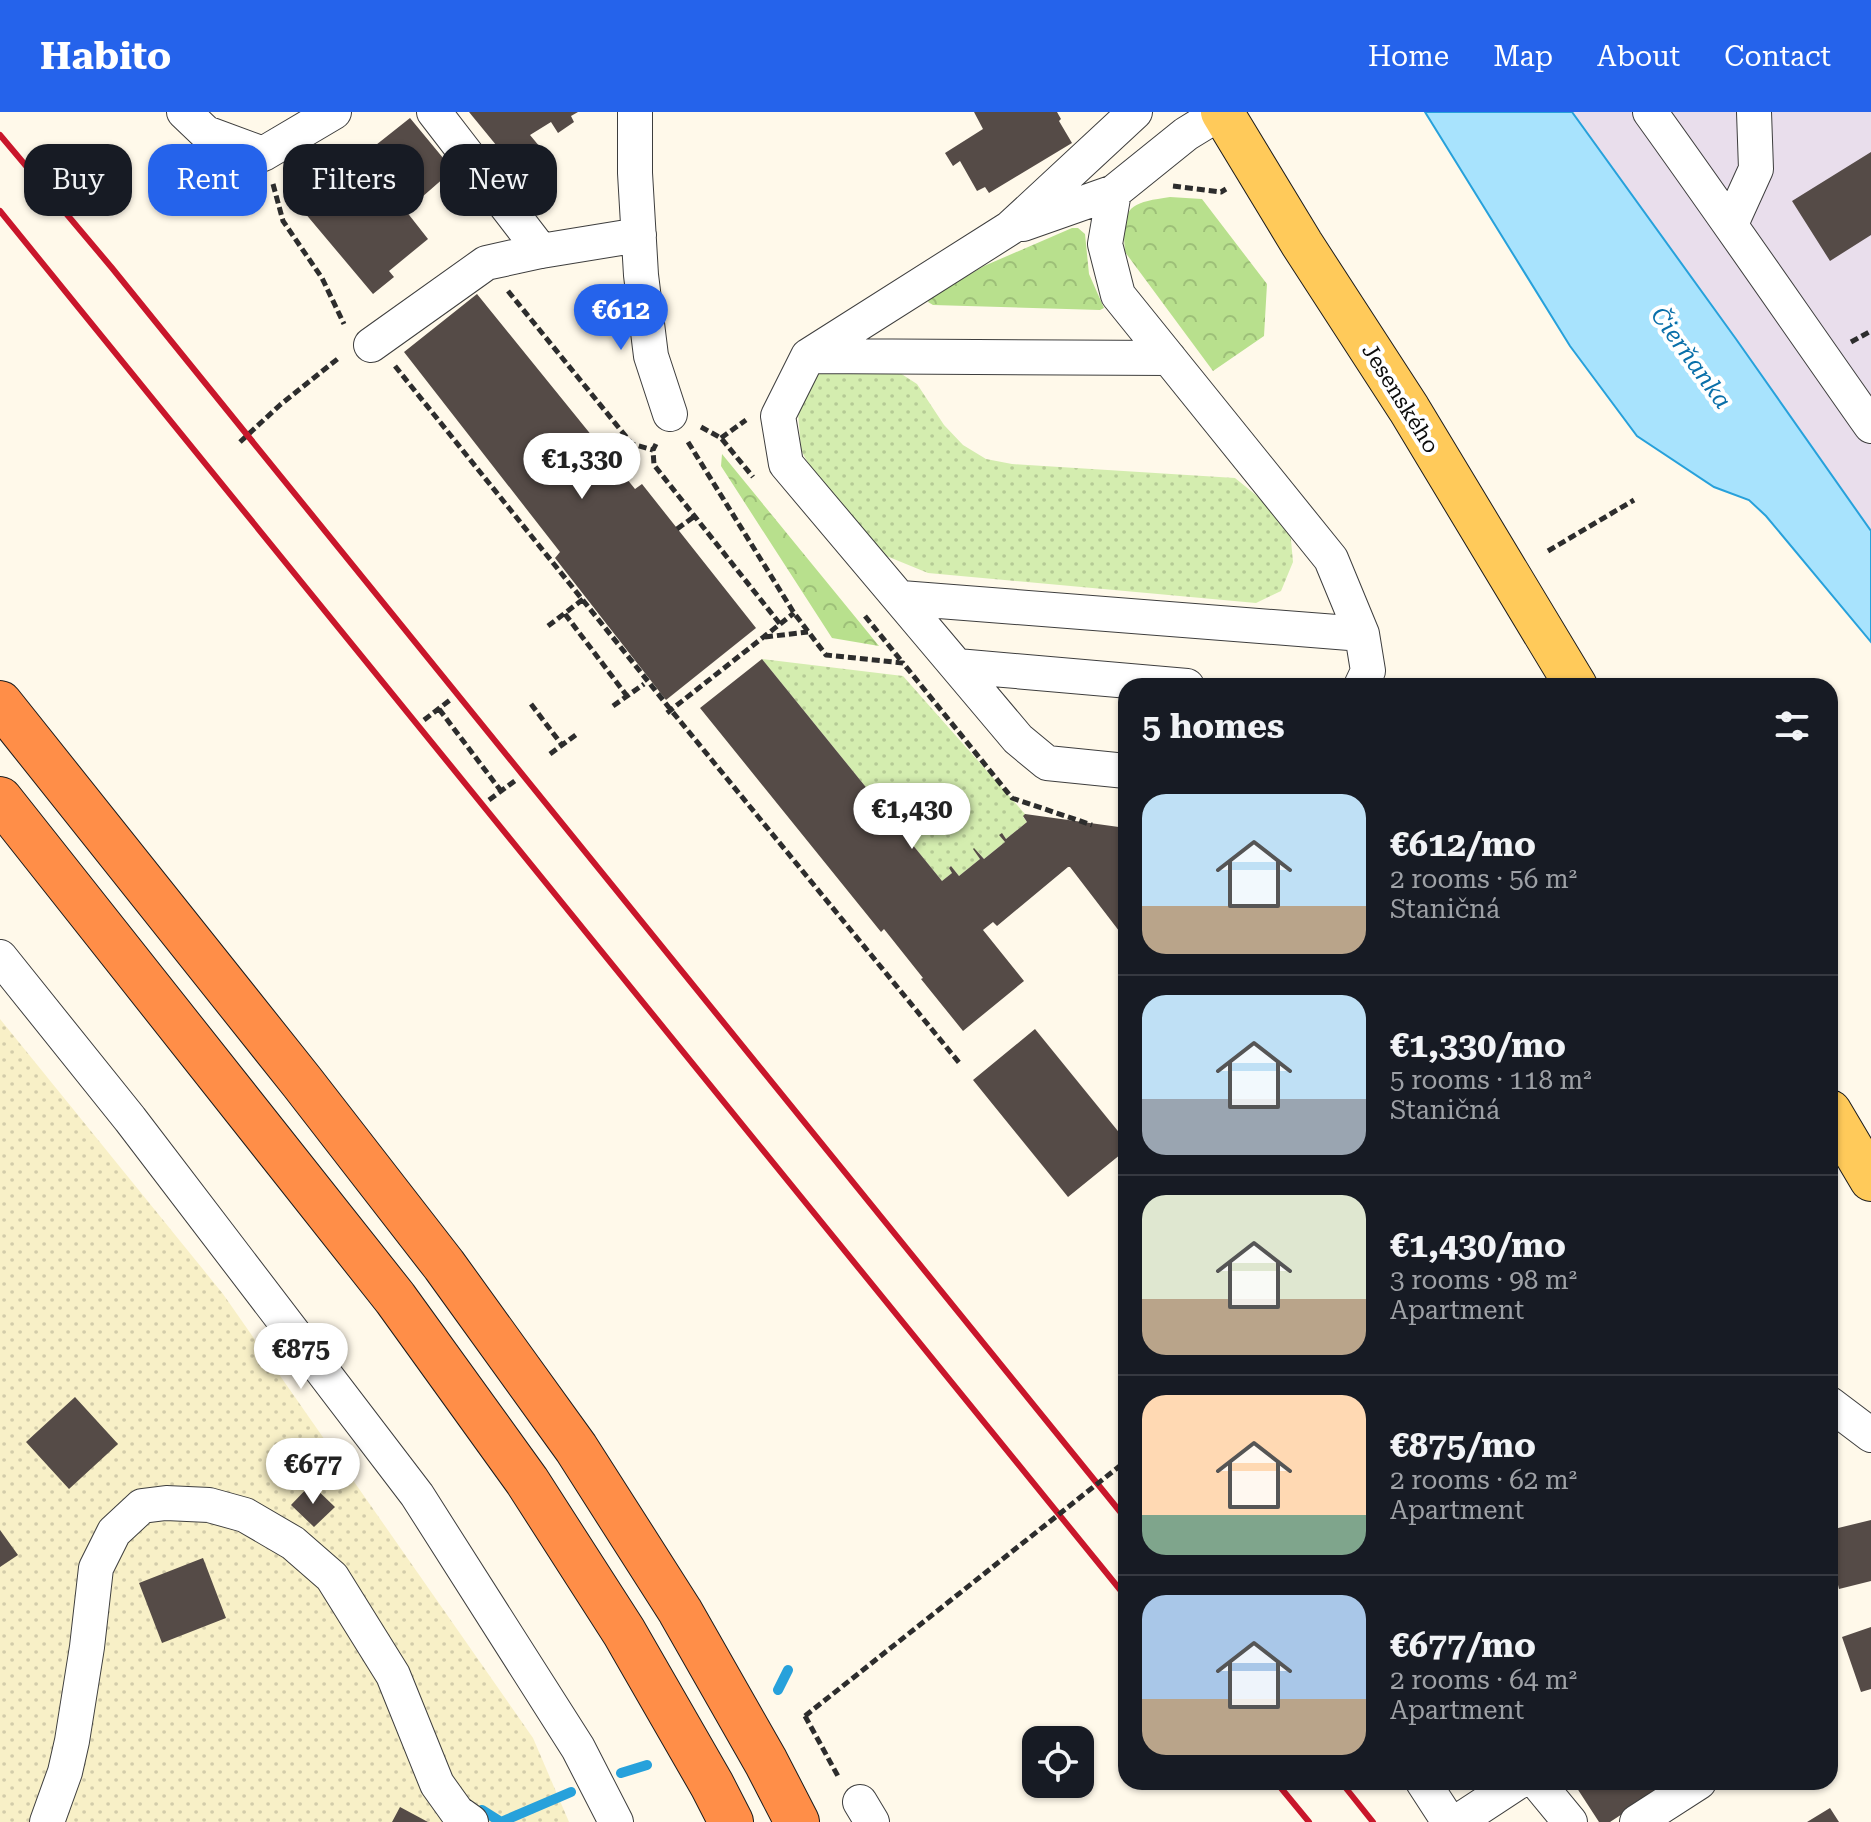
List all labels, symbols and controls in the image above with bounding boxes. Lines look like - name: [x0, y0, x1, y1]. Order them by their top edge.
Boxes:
- text: Habito: [40, 34, 171, 78]
- text: Home: [1368, 40, 1449, 73]
- text: Map: [1493, 40, 1553, 73]
- text: About: [1597, 40, 1680, 73]
- text: Contact: [1724, 40, 1831, 73]
- chip: Buy: [24, 144, 132, 216]
- chip: Rent: [148, 144, 267, 216]
- chip: Filters: [283, 144, 424, 216]
- chip: New: [440, 144, 557, 216]
- pin: €612: [574, 284, 668, 352]
- text: €612: [592, 295, 650, 325]
- water label: Čierňanka: [1645, 301, 1738, 414]
- street label: Jesenského: [1357, 339, 1444, 458]
- pin: €1,330: [517, 433, 647, 501]
- text: €1,330: [541, 444, 623, 474]
- icon: filters: [1770, 704, 1814, 748]
- text: 5 homes: [1142, 706, 1285, 746]
- pin: €1,430: [847, 783, 977, 851]
- text: €1,430: [871, 794, 953, 824]
- text: €612/mo: [1390, 824, 1536, 864]
- icon: home: [1206, 826, 1302, 922]
- text: 2 rooms · 56 m²: [1390, 864, 1577, 894]
- text: Staničná: [1390, 894, 1500, 924]
- text: €1,330/mo: [1390, 1025, 1566, 1065]
- icon: home: [1206, 1027, 1302, 1123]
- text: 5 rooms · 118 m²: [1390, 1065, 1592, 1095]
- text: Staničná: [1390, 1095, 1500, 1125]
- text: €1,430/mo: [1390, 1225, 1566, 1265]
- icon: home: [1206, 1227, 1302, 1323]
- text: 3 rooms · 98 m²: [1390, 1265, 1577, 1295]
- text: Apartment: [1390, 1295, 1524, 1325]
- pin: €875: [254, 1323, 348, 1391]
- text: €875: [272, 1334, 330, 1364]
- text: €875/mo: [1390, 1425, 1536, 1465]
- icon: home: [1206, 1427, 1302, 1523]
- pin: €677: [266, 1438, 360, 1506]
- text: €677: [284, 1449, 342, 1479]
- text: 2 rooms · 62 m²: [1390, 1465, 1577, 1495]
- text: Apartment: [1390, 1495, 1524, 1525]
- text: €677/mo: [1390, 1625, 1536, 1665]
- icon: home: [1206, 1627, 1302, 1723]
- text: 2 rooms · 64 m²: [1390, 1665, 1577, 1695]
- text: Apartment: [1390, 1695, 1524, 1725]
- map controls: [1022, 1726, 1094, 1798]
- button: locate: [1022, 1726, 1094, 1798]

